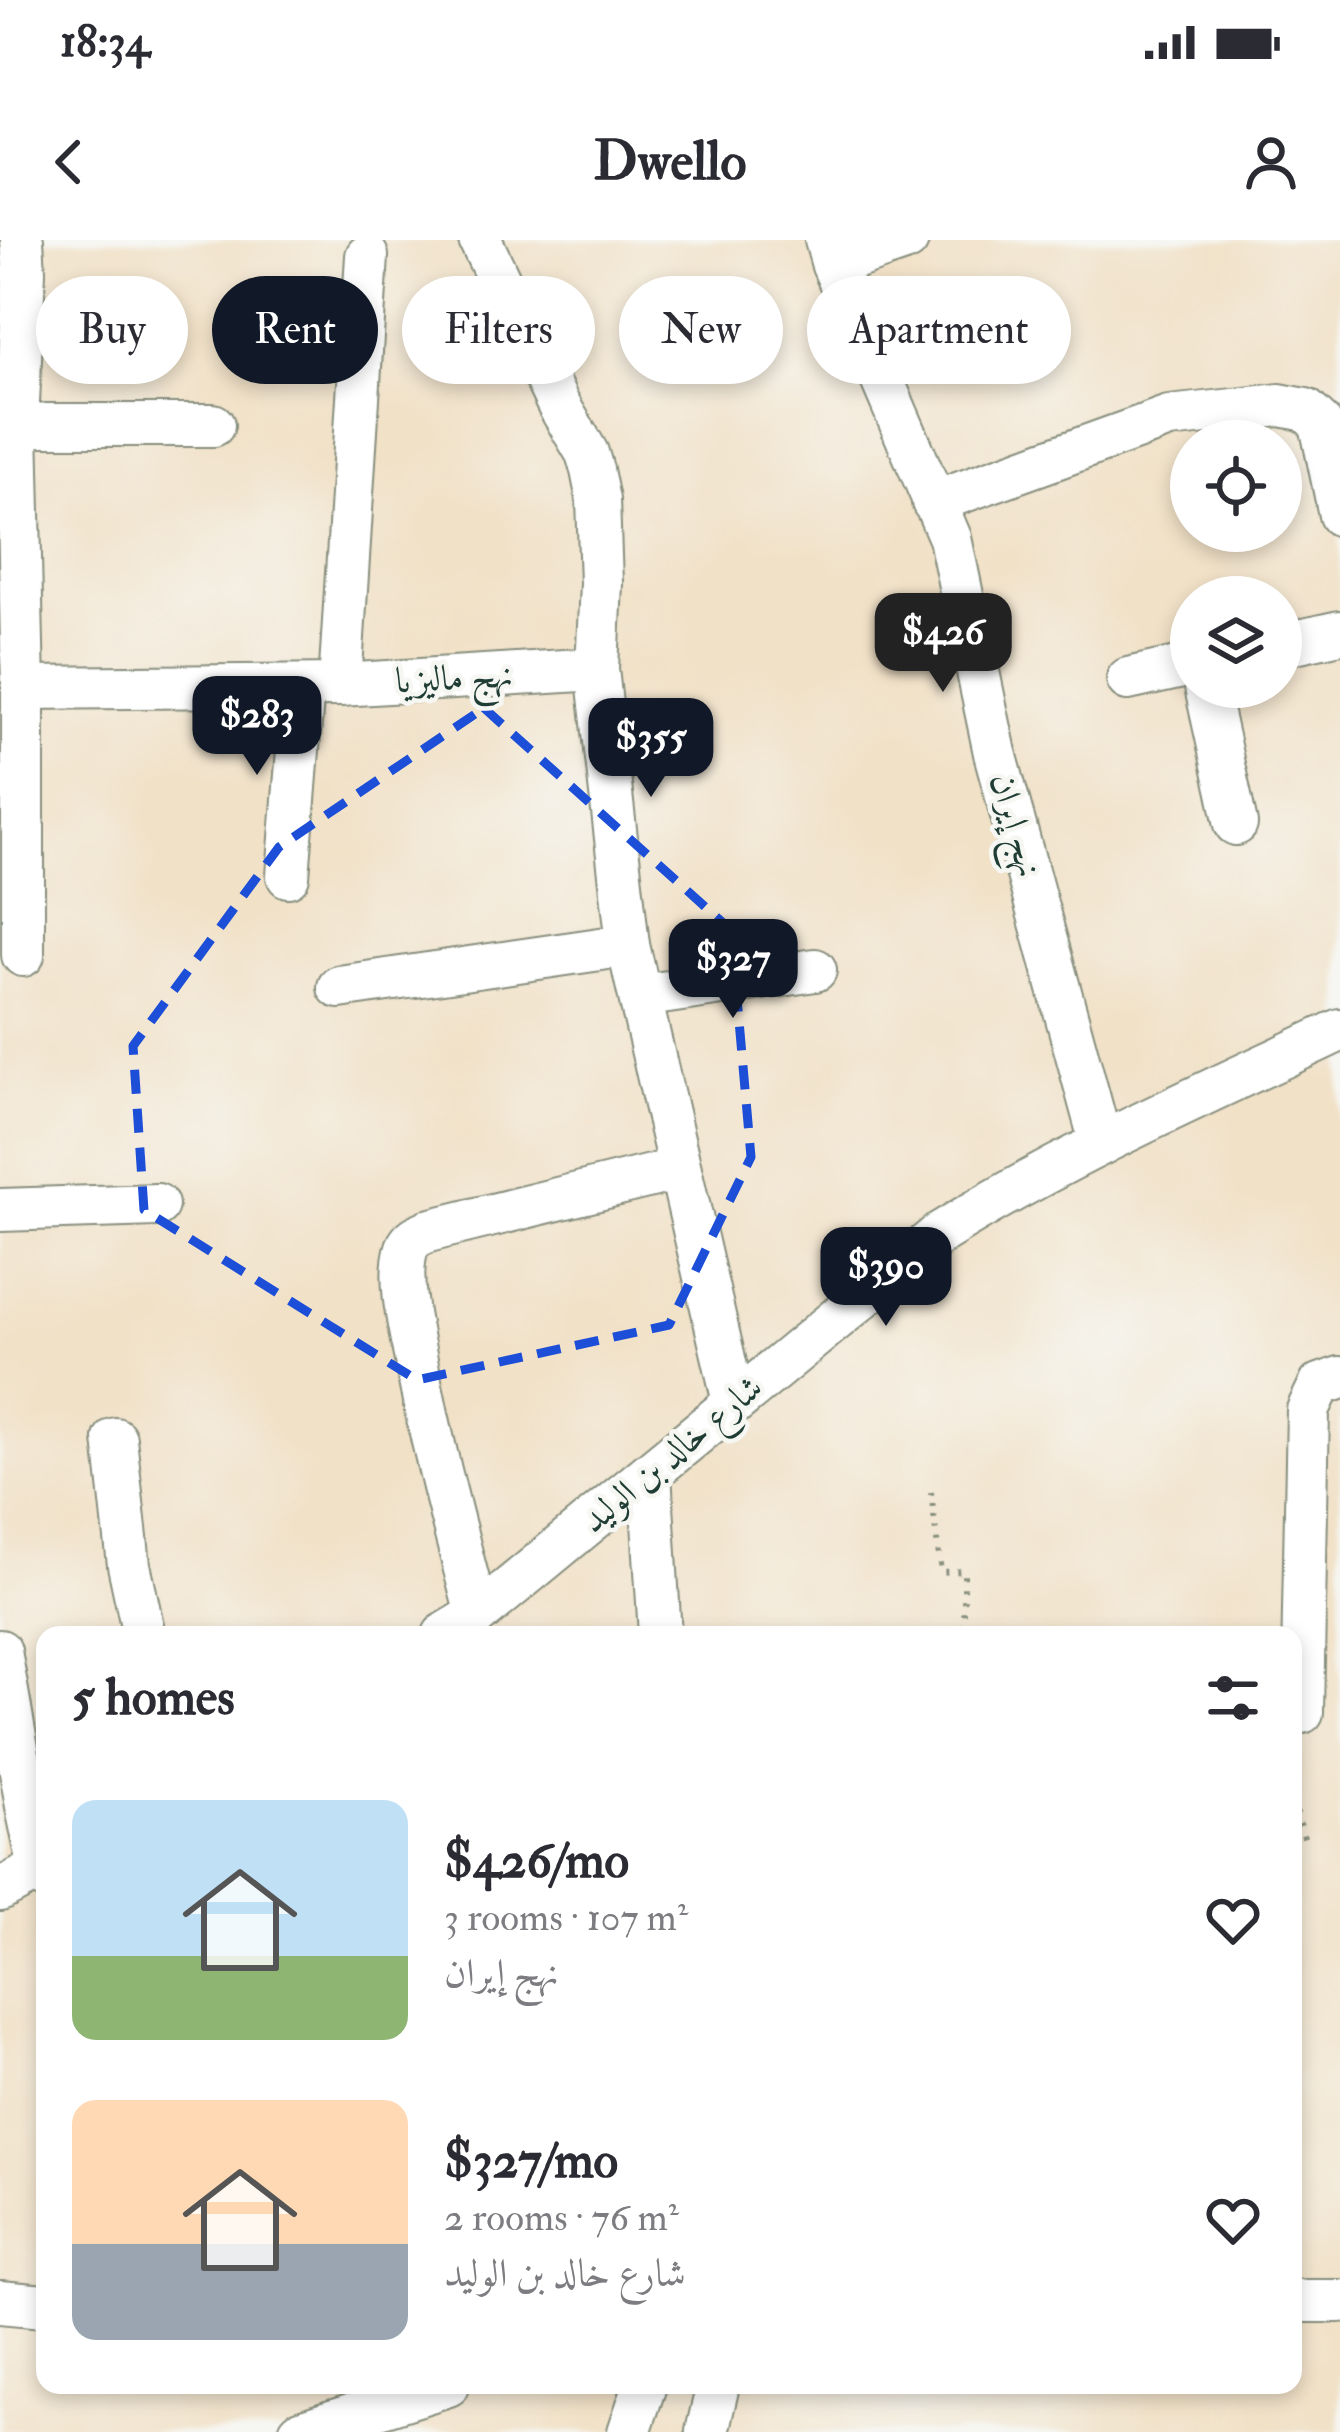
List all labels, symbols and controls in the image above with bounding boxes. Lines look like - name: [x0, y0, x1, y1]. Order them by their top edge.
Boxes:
- text: 18:34: [60, 14, 150, 70]
- text: Dwello: [594, 128, 746, 196]
- icon: back: [36, 129, 102, 195]
- icon: person: [1238, 129, 1304, 195]
- chip: Buy: [36, 276, 188, 384]
- chip: Rent: [212, 276, 378, 384]
- chip: Filters: [402, 276, 595, 384]
- chip: New: [619, 276, 783, 384]
- chip: Apartment: [807, 276, 1071, 384]
- map controls: [1170, 420, 1302, 708]
- button: locate: [1170, 420, 1302, 552]
- button: layers: [1170, 576, 1302, 708]
- pin: $426: [872, 593, 1014, 695]
- text: $426: [902, 607, 984, 656]
- street label: نهج ماليزيا: [394, 652, 514, 713]
- pin: $283: [186, 676, 328, 778]
- text: $283: [219, 690, 295, 739]
- pin: $355: [580, 698, 722, 800]
- text: $355: [615, 712, 687, 761]
- street label: نهج إيران: [971, 768, 1052, 885]
- pin: $327: [662, 919, 804, 1021]
- text: $327: [696, 933, 770, 982]
- pin: $390: [815, 1227, 957, 1329]
- text: $390: [847, 1241, 925, 1290]
- street label: شارع خالد بن الوليد: [572, 1365, 777, 1548]
- icon: filters: [1200, 1665, 1266, 1731]
- text: 5 homes: [72, 1666, 235, 1730]
- text: $426/mo: [444, 1829, 629, 1893]
- icon: home: [168, 1848, 312, 1992]
- icon: heart: [1200, 1887, 1266, 1953]
- text: 3 rooms · 107 m²: [444, 1893, 688, 1942]
- text: نهج إيران: [444, 1949, 559, 1998]
- text: $327/mo: [444, 2129, 618, 2193]
- icon: home: [168, 2148, 312, 2292]
- icon: heart: [1200, 2187, 1266, 2253]
- text: 2 rooms · 76 m²: [444, 2193, 679, 2242]
- text: شارع خالد بن الوليد: [444, 2249, 686, 2298]

